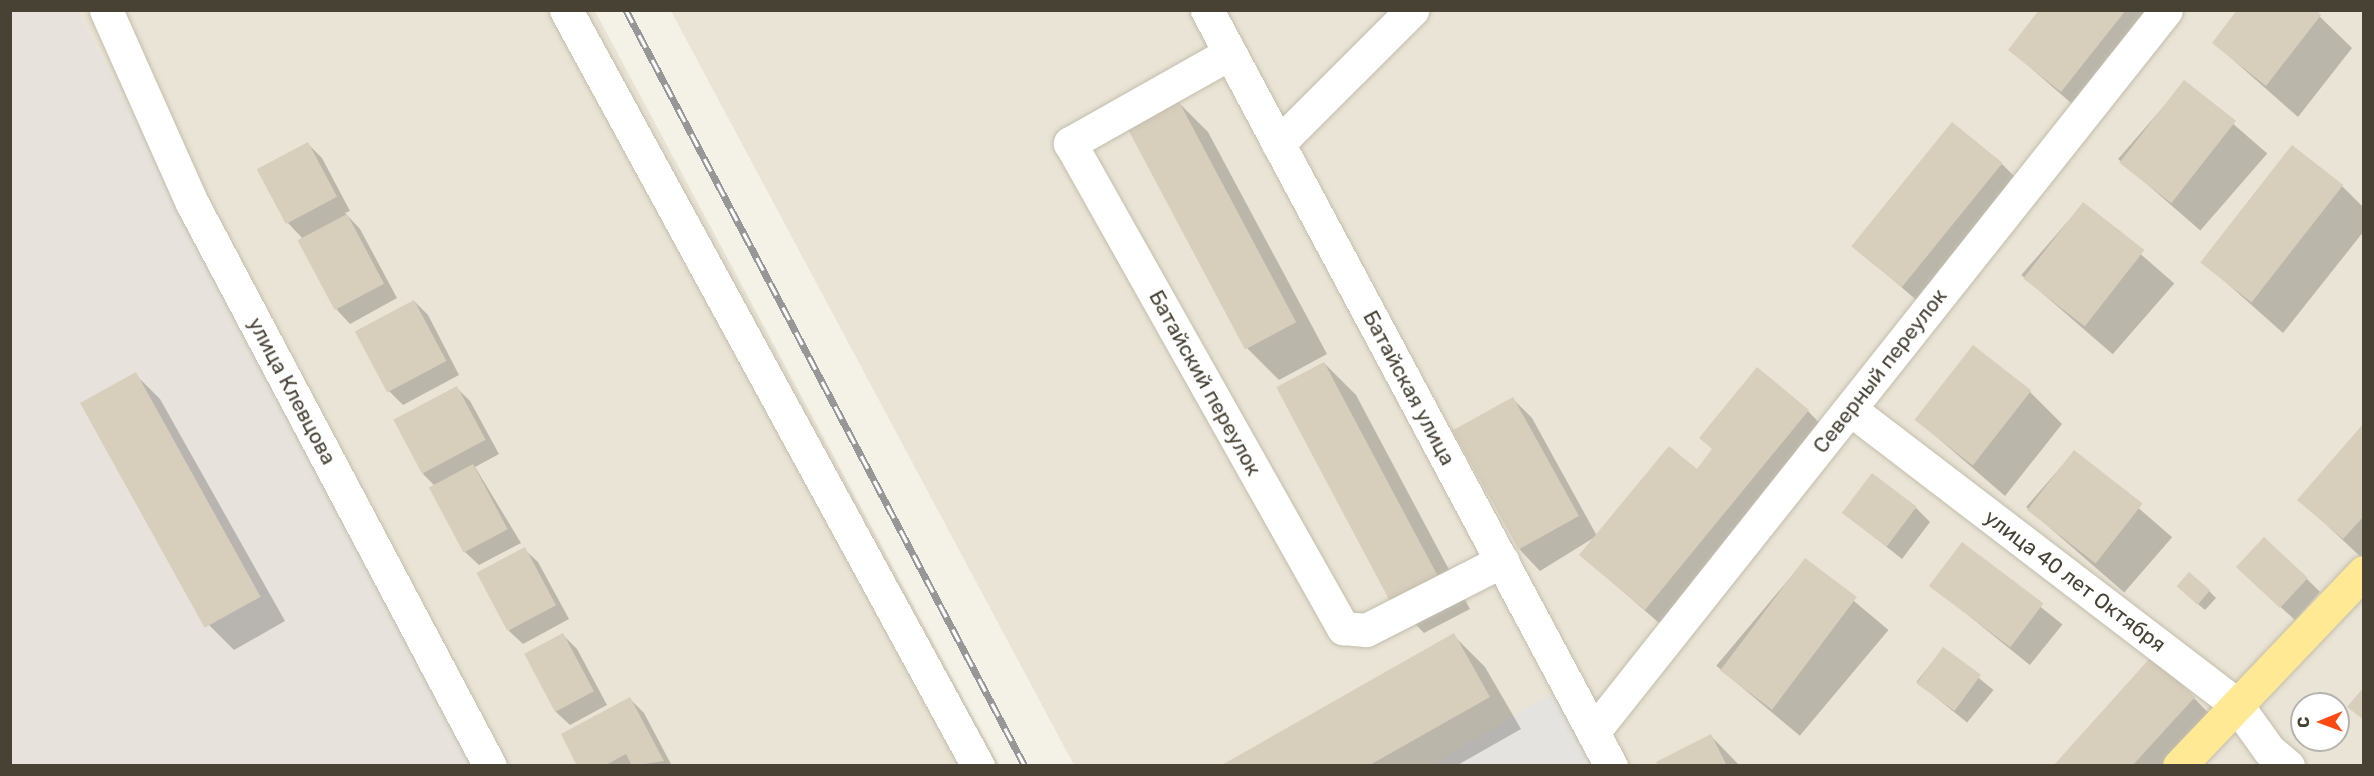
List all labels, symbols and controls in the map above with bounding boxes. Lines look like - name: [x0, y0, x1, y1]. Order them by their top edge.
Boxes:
- street label: Северный переулок: [1808, 284, 1952, 458]
- street label: Батайский переулок: [1144, 286, 1266, 480]
- street label: Батайская улица: [1358, 306, 1460, 470]
- street label: улица Клевцова: [243, 313, 341, 469]
- street label: улица 40 лет Октября: [1979, 505, 2171, 657]
- north arrow: [2290, 692, 2350, 752]
- text: С: [2294, 717, 2313, 728]

